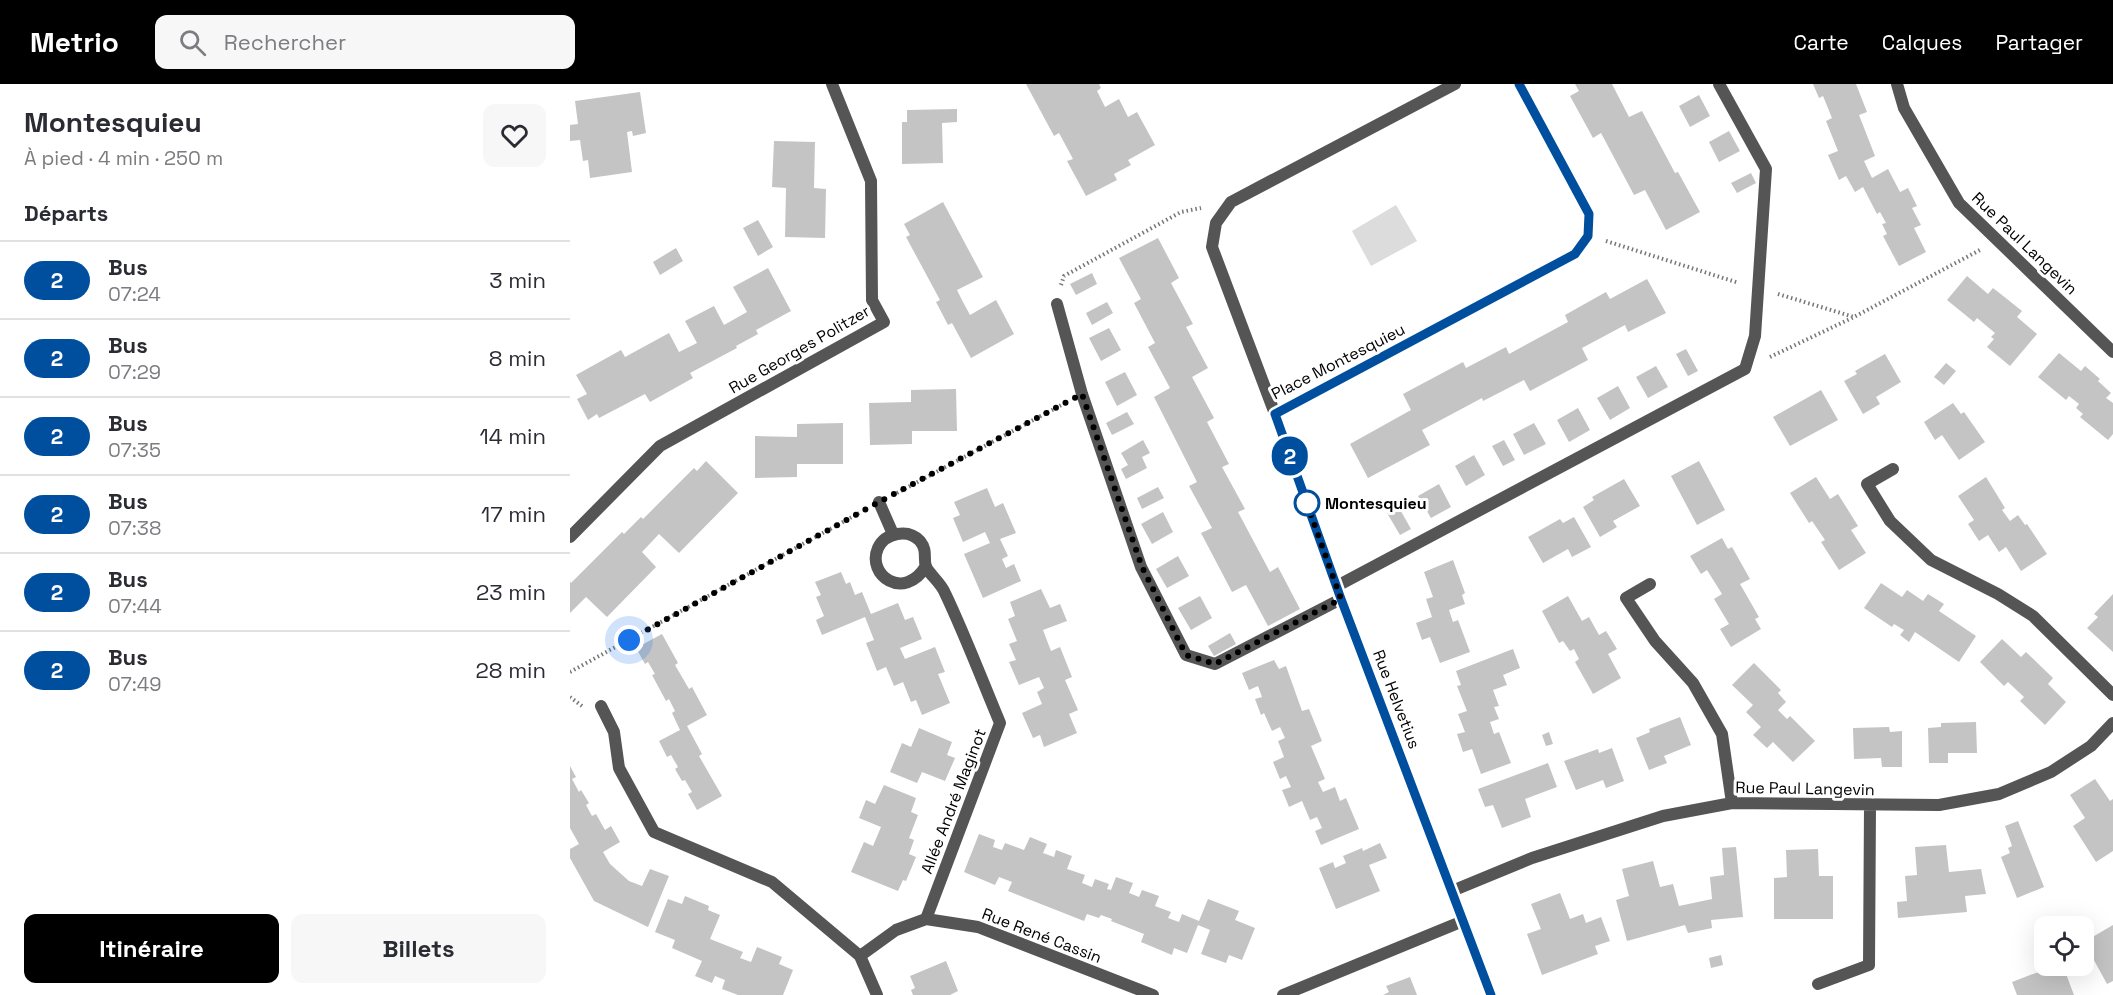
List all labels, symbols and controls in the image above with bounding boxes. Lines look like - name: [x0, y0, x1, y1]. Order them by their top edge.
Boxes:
- search box: [155, 15, 575, 69]
- text: Metrio: [30, 24, 119, 60]
- icon: search: [176, 26, 209, 59]
- text: Rechercher: [224, 28, 346, 56]
- text: Carte: [1794, 29, 1849, 56]
- text: Calques: [1882, 29, 1962, 56]
- text: Partager: [1995, 29, 2083, 56]
- text: Montesquieu: [24, 104, 202, 140]
- button: heart: [483, 104, 546, 167]
- text: À pied · 4 min · 250 m: [24, 145, 223, 171]
- street label: Rue Paul Langevin: [1967, 187, 2082, 299]
- text: Départs: [24, 199, 108, 227]
- text: Bus: [108, 253, 148, 281]
- text: 3 min: [489, 266, 546, 294]
- text: 2: [51, 267, 63, 294]
- text: 07:24: [108, 281, 161, 307]
- street label: Rue Georges Politzer: [725, 300, 874, 398]
- street label: Place Montesquieu: [1268, 319, 1409, 404]
- text: Bus: [108, 331, 148, 359]
- text: 8 min: [489, 344, 546, 372]
- text: 2: [51, 345, 63, 372]
- text: 07:29: [108, 359, 161, 385]
- text: Bus: [108, 409, 148, 437]
- text: 14 min: [480, 422, 546, 450]
- text: 2: [51, 423, 63, 450]
- line badge: 2: [1270, 436, 1310, 476]
- text: 07:35: [108, 437, 161, 463]
- text: 2: [1284, 443, 1296, 470]
- text: Bus: [108, 487, 148, 515]
- marker: Montesquieu: [1294, 490, 1320, 516]
- place label: Montesquieu: [1325, 493, 1427, 514]
- text: 17 min: [481, 500, 546, 528]
- text: 2: [51, 501, 63, 528]
- text: 07:38: [108, 515, 161, 541]
- text: Bus: [108, 565, 148, 593]
- text: 23 min: [476, 578, 546, 606]
- text: 2: [51, 579, 63, 606]
- text: 07:44: [108, 593, 162, 619]
- your location: [614, 625, 644, 655]
- text: Bus: [108, 643, 148, 671]
- street label: Rue Helvetius: [1368, 647, 1425, 752]
- text: 28 min: [476, 656, 546, 684]
- text: 2: [51, 657, 63, 684]
- text: 07:49: [108, 671, 162, 697]
- street label: Allée André Maginot: [916, 726, 991, 877]
- street label: Rue Paul Langevin: [1735, 777, 1875, 800]
- street label: Rue René Cassin: [979, 903, 1105, 968]
- button: Itinéraire: [24, 914, 279, 983]
- button: Billets: [291, 914, 546, 983]
- map controls: [2034, 916, 2094, 976]
- button: locate: [2034, 916, 2094, 976]

